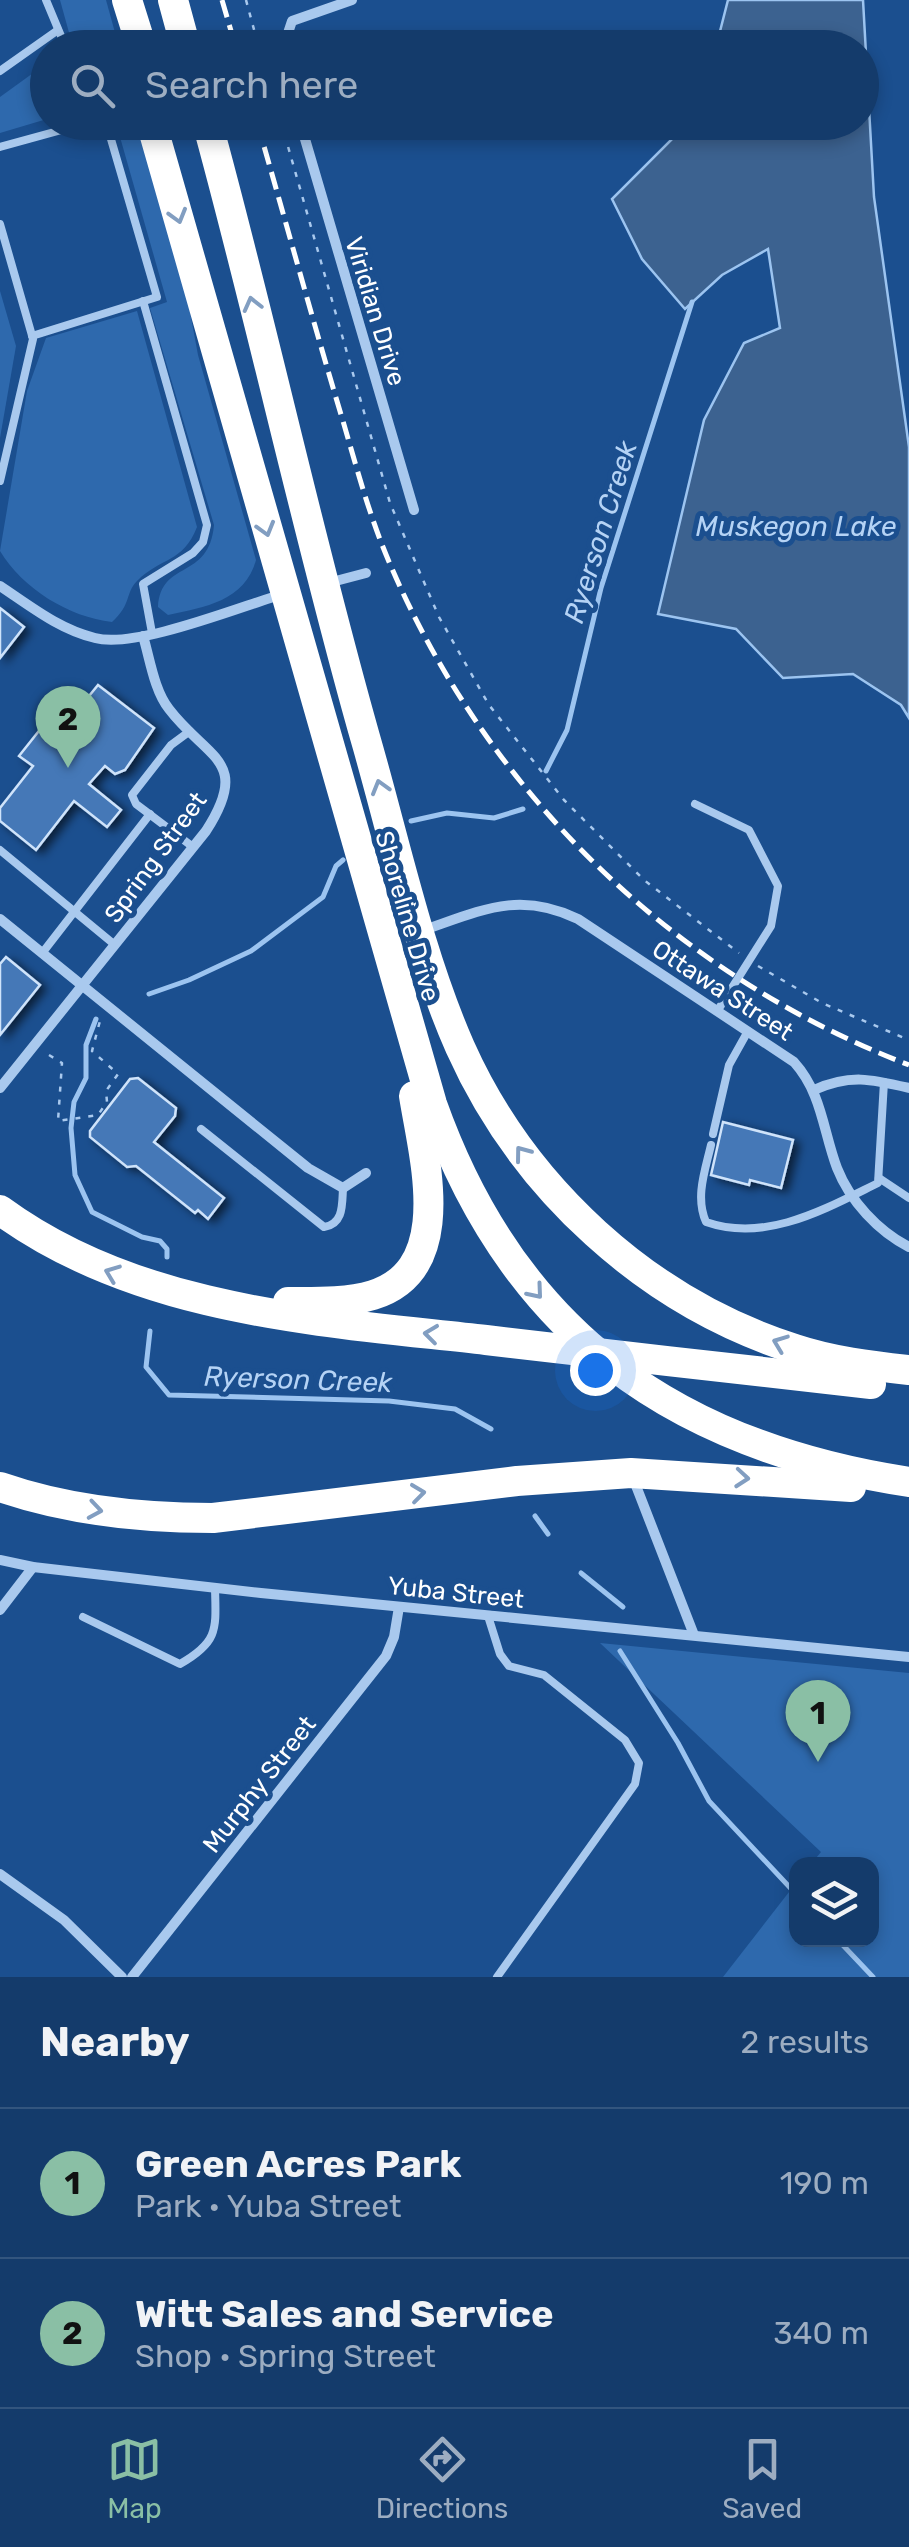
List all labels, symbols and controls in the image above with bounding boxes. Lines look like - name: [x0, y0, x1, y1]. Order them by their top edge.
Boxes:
- search box: [30, 30, 879, 140]
- icon: search: [65, 58, 120, 113]
- text: Search here: [145, 62, 358, 108]
- one-way arrow: [166, 207, 187, 224]
- street label: Viridian Drive: [339, 233, 412, 389]
- one-way arrow: [243, 296, 264, 313]
- water label: Ryerson Creek: [557, 437, 644, 627]
- water label: Muskegon Lake: [696, 510, 897, 543]
- one-way arrow: [254, 520, 275, 537]
- pin: 2: [36, 686, 100, 768]
- one-way arrow: [371, 779, 392, 796]
- street label: Spring Street: [98, 786, 213, 928]
- street label: Shoreline Drive: [369, 828, 446, 1005]
- street label: Ottawa Street: [647, 934, 799, 1047]
- one-way arrow: [517, 1146, 534, 1164]
- one-way arrow: [105, 1264, 122, 1284]
- one-way arrow: [524, 1280, 542, 1298]
- one-way arrow: [422, 1324, 438, 1345]
- one-way arrow: [772, 1334, 789, 1355]
- your location: [570, 1345, 621, 1396]
- water label: Ryerson Creek: [203, 1360, 393, 1399]
- one-way arrow: [734, 1467, 750, 1488]
- one-way arrow: [410, 1483, 426, 1504]
- one-way arrow: [87, 1499, 103, 1520]
- street label: Yuba Street: [386, 1571, 526, 1614]
- pin: 1: [786, 1680, 850, 1762]
- street label: Murphy Street: [197, 1710, 322, 1859]
- map controls: [789, 1857, 879, 1947]
- button: layers: [789, 1857, 879, 1947]
- text: Nearby: [40, 2017, 190, 2067]
- text: 2 results: [740, 2023, 869, 2061]
- text: Green Acres Park: [135, 2141, 461, 2187]
- text: 1: [65, 2164, 80, 2202]
- text: 190 m: [780, 2164, 869, 2202]
- text: Park · Yuba Street: [135, 2187, 402, 2225]
- text: Witt Sales and Service: [135, 2291, 554, 2337]
- text: 2: [62, 2314, 83, 2352]
- text: 340 m: [773, 2314, 869, 2352]
- text: Shop · Spring Street: [135, 2337, 436, 2375]
- tab: Map: [107, 2432, 162, 2525]
- tab: Directions: [376, 2432, 508, 2525]
- tab: Saved: [722, 2432, 802, 2525]

